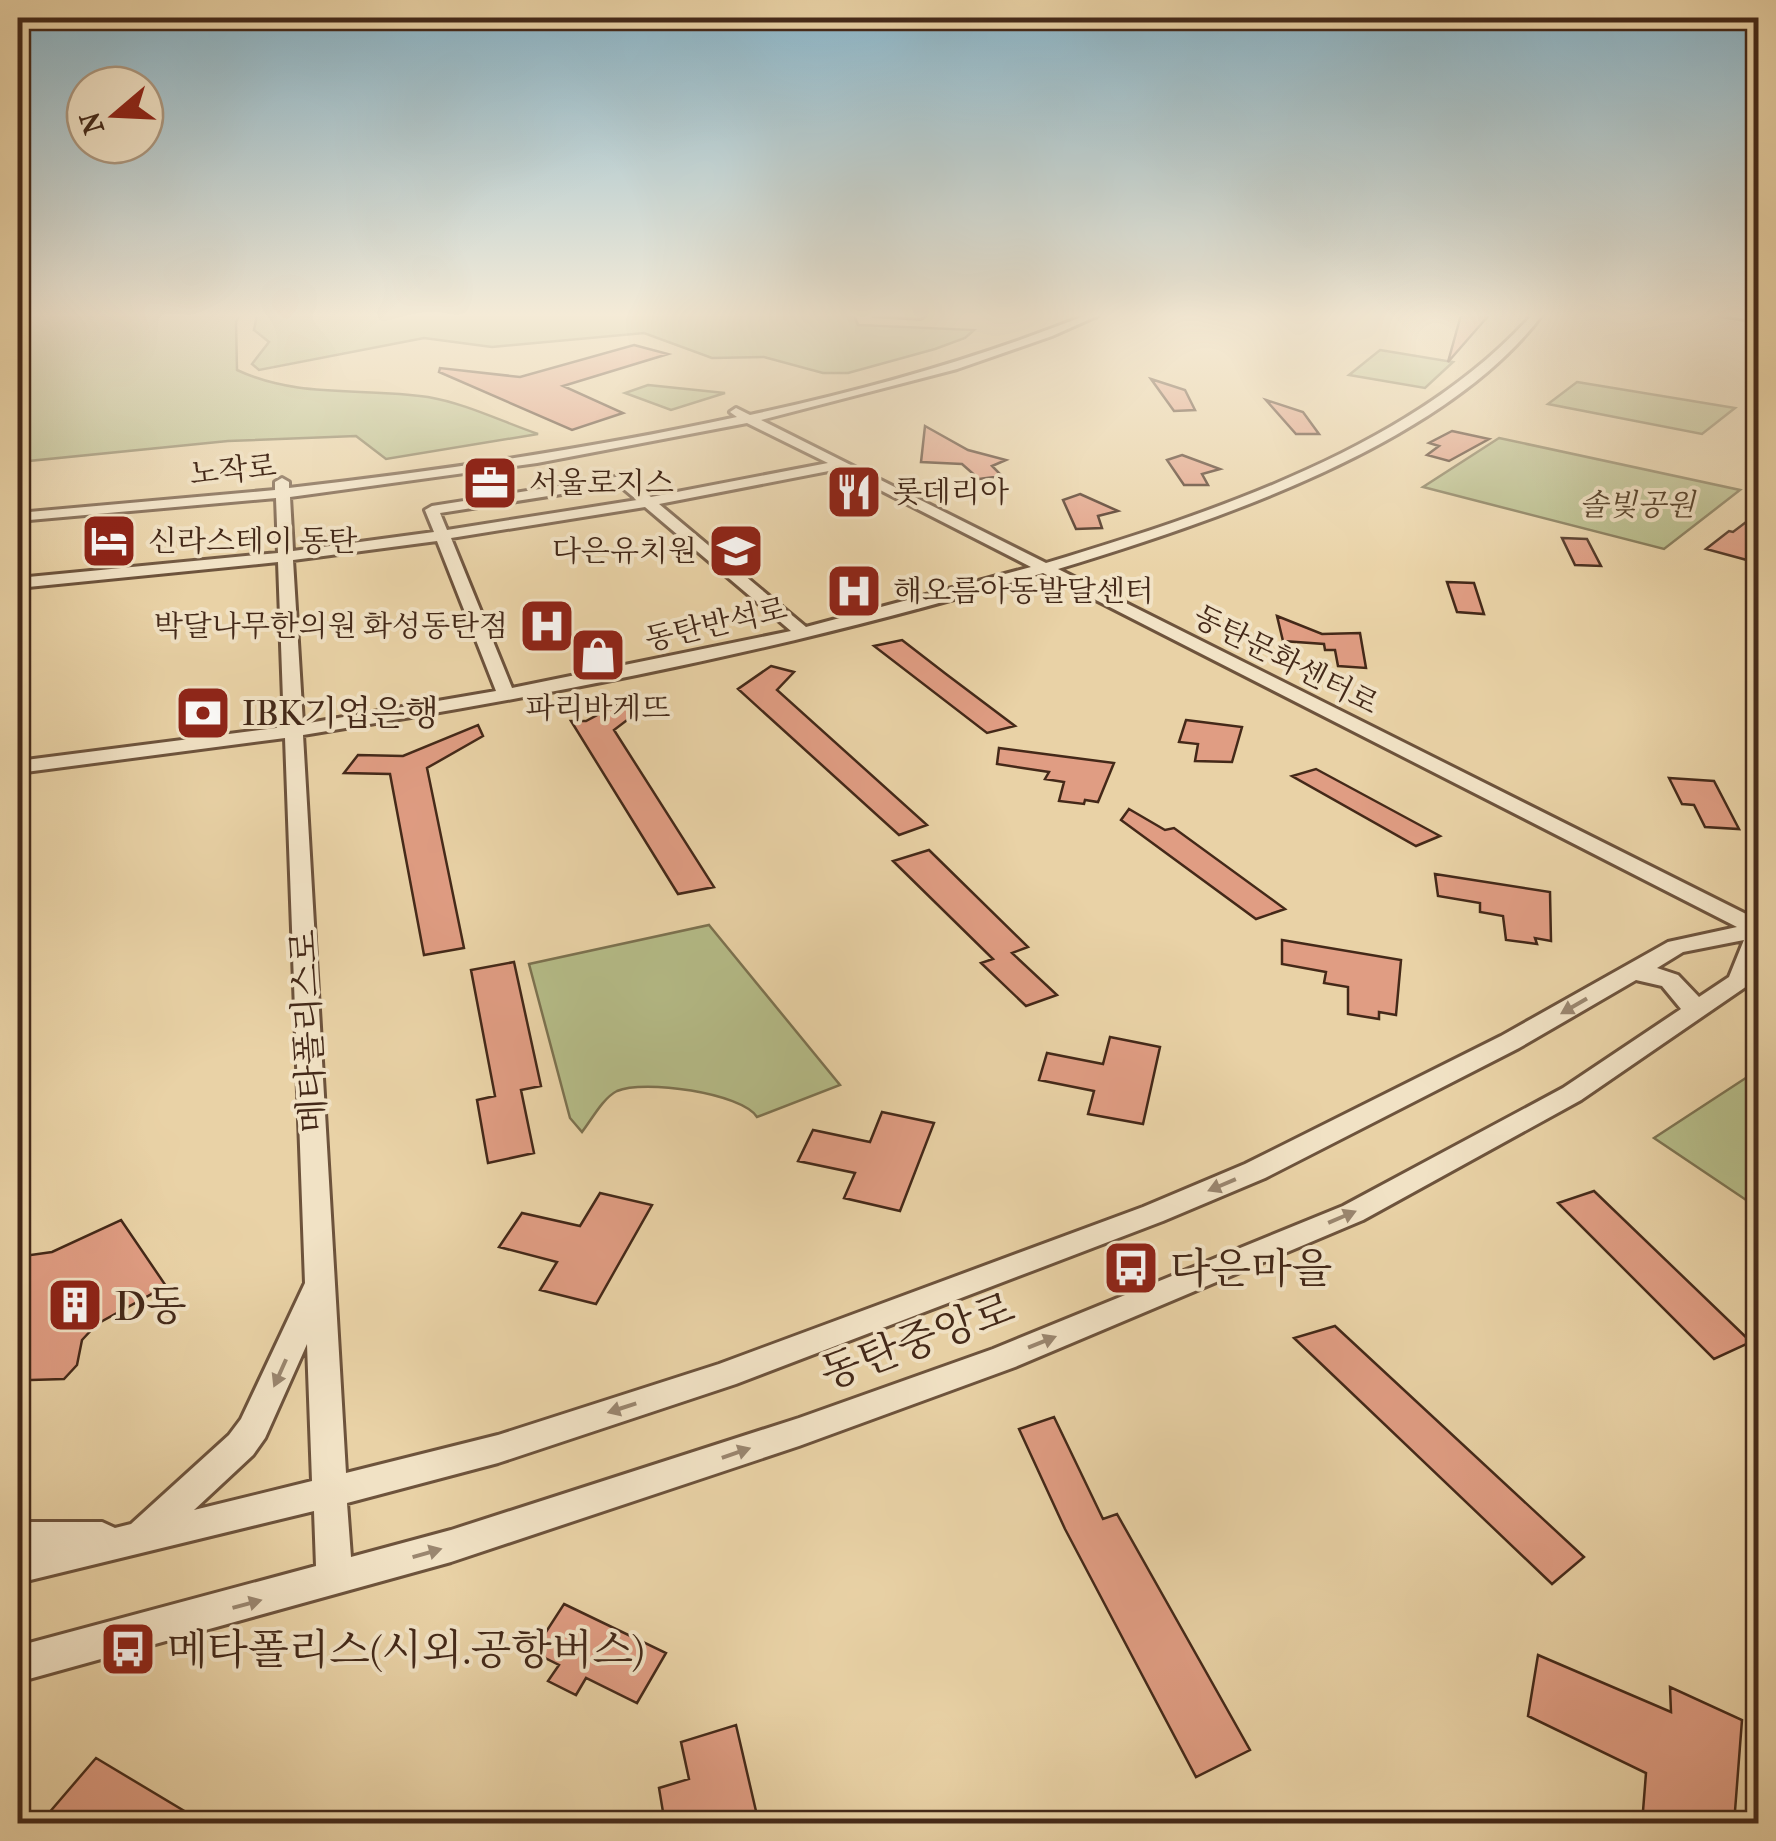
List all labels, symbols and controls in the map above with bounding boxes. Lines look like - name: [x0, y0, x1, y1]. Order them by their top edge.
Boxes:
- north arrow: [65, 65, 165, 165]
- text: N: [73, 107, 111, 138]
- street label: 노작로: [188, 449, 278, 492]
- office icon: 서울로지스: [460, 453, 520, 513]
- restaurant icon: 롯데리아: [824, 462, 884, 522]
- place label: 서울로지스: [529, 466, 674, 501]
- place label: 롯데리아: [893, 475, 1009, 510]
- park label: 솔빛공원: [1579, 488, 1697, 523]
- hotel icon: 신라스테이 동탄: [79, 511, 139, 571]
- school or university icon: 다은유치원: [706, 521, 766, 581]
- place label: 신라스테이 동탄: [148, 524, 357, 559]
- place label: 다은유치원: [552, 534, 697, 569]
- hospital icon: 해오름아동발달센터: [824, 561, 884, 621]
- place label: 해오름아동발달센터: [893, 574, 1154, 609]
- street label: 동탄반석로: [642, 591, 791, 658]
- hospital icon: 박달나무한의원 화성동탄점: [517, 596, 577, 656]
- street label: 동탄문화센터로: [1187, 599, 1384, 722]
- place label: 박달나무한의원 화성동탄점: [154, 609, 508, 644]
- shop icon: 파리바게뜨: [568, 625, 628, 685]
- bank icon: IBK기업은행: [173, 683, 233, 743]
- place label: 파리바게뜨: [526, 691, 670, 726]
- place label: IBK기업은행: [242, 693, 439, 734]
- street label: 메타폴리스로: [283, 929, 334, 1133]
- one-way arrow: [1560, 997, 1588, 1014]
- one-way arrow: [1206, 1177, 1236, 1193]
- one-way arrow: [1327, 1209, 1357, 1225]
- bus stop icon: 다은마을: [1101, 1238, 1161, 1298]
- place label: 다은마을: [1170, 1245, 1332, 1294]
- building icon: D동: [45, 1275, 105, 1335]
- place label: D동: [114, 1282, 187, 1331]
- street label: 동탄중앙로: [814, 1284, 1021, 1399]
- one-way arrow: [1027, 1334, 1057, 1350]
- one-way arrow: [271, 1359, 288, 1388]
- one-way arrow: [607, 1402, 637, 1417]
- one-way arrow: [722, 1444, 752, 1459]
- one-way arrow: [412, 1544, 443, 1560]
- one-way arrow: [232, 1595, 263, 1611]
- bus stop icon: 메타폴리스(시외.공항버스): [98, 1619, 158, 1679]
- place label: 메타폴리스(시외.공항버스): [167, 1626, 645, 1675]

